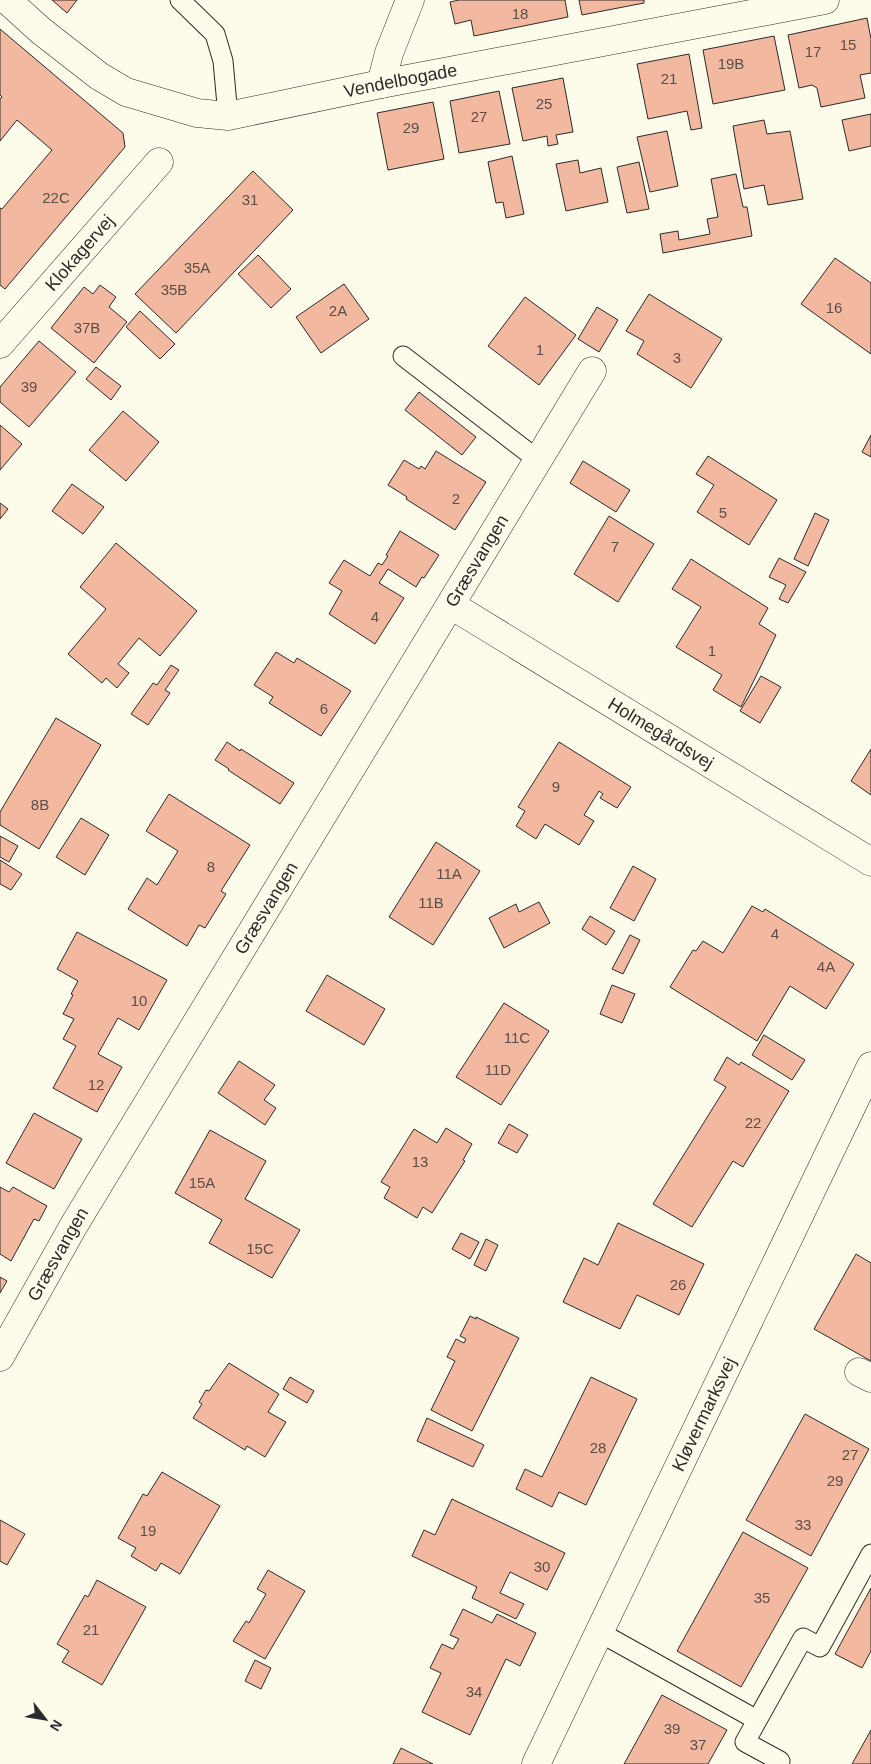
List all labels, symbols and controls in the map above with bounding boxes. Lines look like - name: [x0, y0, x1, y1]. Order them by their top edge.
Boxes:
- house number: 18: [512, 5, 528, 22]
- house number: 15: [840, 36, 856, 53]
- house number: 17: [805, 43, 821, 60]
- house number: 19B: [718, 55, 744, 72]
- street label: Vendelbogade: [342, 60, 459, 102]
- house number: 21: [661, 70, 677, 87]
- house number: 25: [536, 95, 552, 112]
- house number: 27: [471, 108, 487, 125]
- house number: 29: [403, 119, 419, 136]
- house number: 22C: [42, 189, 70, 206]
- house number: 31: [242, 191, 258, 208]
- street label: Klokagervej: [41, 211, 118, 295]
- house number: 35A: [184, 259, 210, 276]
- house number: 35B: [161, 281, 187, 298]
- house number: 16: [826, 299, 842, 316]
- house number: 2A: [329, 302, 347, 319]
- house number: 37B: [74, 319, 100, 336]
- house number: 1: [536, 341, 544, 358]
- house number: 3: [673, 349, 681, 366]
- house number: 39: [21, 378, 37, 395]
- house number: 2: [452, 490, 460, 507]
- house number: 5: [719, 504, 727, 521]
- street label: Græsvangen: [441, 511, 512, 611]
- house number: 7: [611, 538, 619, 555]
- house number: 4: [371, 608, 379, 625]
- house number: 1: [708, 642, 716, 659]
- street label: Holmegårdsvej: [604, 694, 717, 773]
- house number: 6: [320, 700, 328, 717]
- house number: 9: [552, 778, 560, 795]
- house number: 8B: [31, 796, 49, 813]
- house number: 8: [207, 858, 215, 875]
- street label: Græsvangen: [231, 858, 302, 958]
- house number: 11A: [436, 865, 462, 882]
- house number: 11B: [418, 894, 444, 911]
- house number: 4: [771, 925, 779, 942]
- house number: 4A: [817, 958, 835, 975]
- house number: 10: [131, 992, 147, 1009]
- house number: 11C: [504, 1029, 530, 1046]
- house number: 11D: [485, 1061, 511, 1078]
- house number: 12: [88, 1076, 104, 1093]
- house number: 22: [745, 1114, 761, 1131]
- house number: 13: [412, 1153, 428, 1170]
- house number: 15A: [189, 1174, 215, 1191]
- street label: Græsvangen: [24, 1204, 92, 1304]
- house number: 15C: [246, 1240, 274, 1257]
- house number: 26: [670, 1276, 686, 1293]
- street label: Kløvermarksvej: [668, 1354, 740, 1474]
- house number: 28: [590, 1439, 606, 1456]
- house number: 27: [842, 1446, 858, 1463]
- house number: 29: [827, 1472, 843, 1489]
- house number: 33: [795, 1516, 811, 1533]
- house number: 19: [140, 1522, 156, 1539]
- house number: 30: [534, 1558, 550, 1575]
- house number: 35: [754, 1589, 770, 1606]
- house number: 21: [83, 1621, 99, 1638]
- house number: 34: [466, 1683, 482, 1700]
- north arrow: [20, 1694, 70, 1744]
- text: N: [47, 1717, 66, 1734]
- house number: 39: [664, 1720, 680, 1737]
- house number: 37: [690, 1736, 706, 1753]

